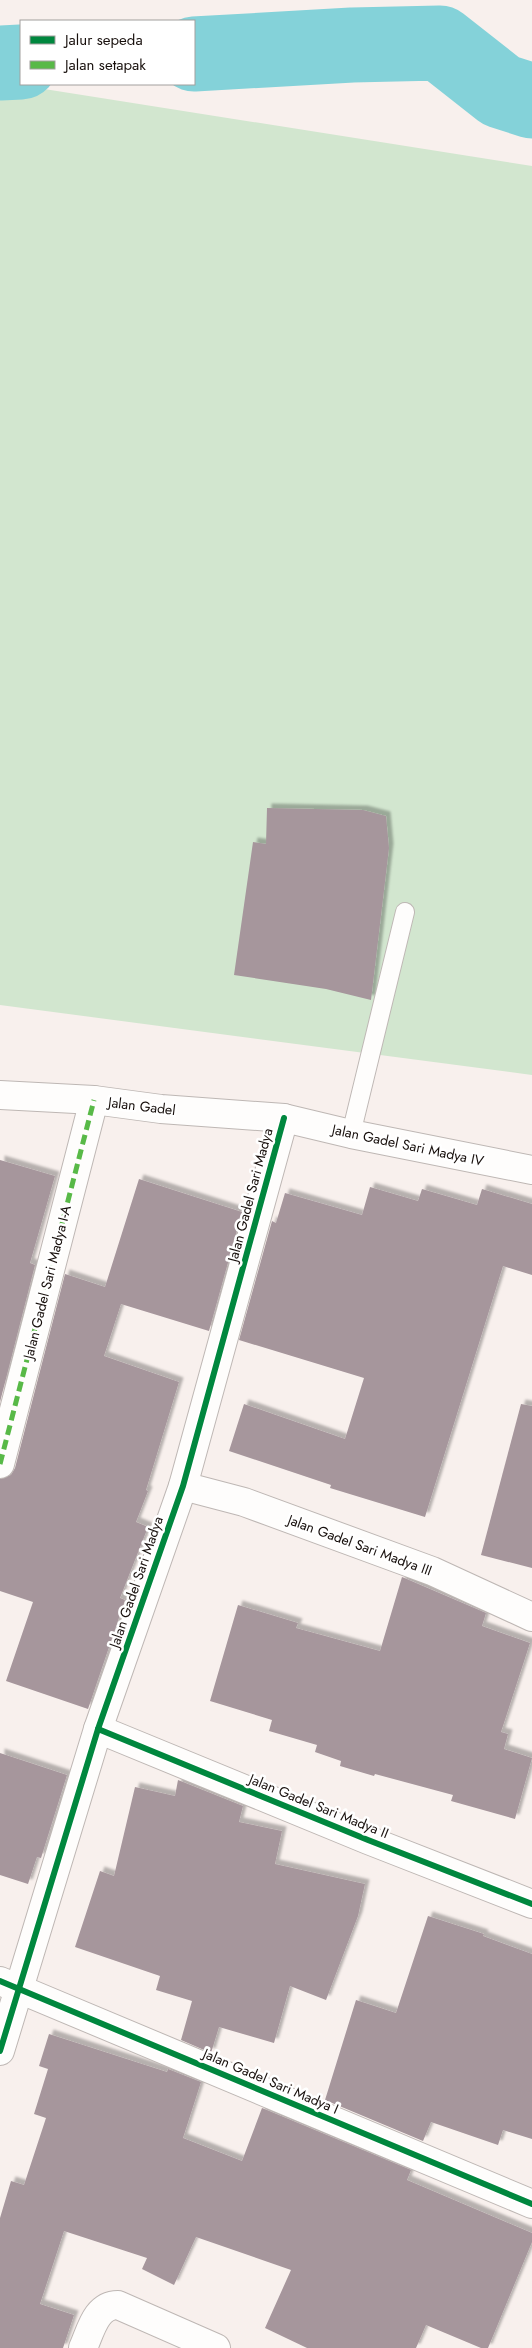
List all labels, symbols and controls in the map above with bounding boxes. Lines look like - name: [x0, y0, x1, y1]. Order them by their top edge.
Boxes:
- legend: [20, 20, 195, 85]
- text: Jalur sepeda: [63, 29, 143, 51]
- text: Jalan setapak: [63, 54, 146, 76]
- street label: Jalan Gadel: [105, 1092, 177, 1120]
- street label: Jalan Gadel Sari Madya IV: [328, 1119, 486, 1171]
- street label: Jalan Gadel Sari Madya: [222, 1126, 277, 1266]
- street label: Jalan Gadel Sari Madya I-A: [18, 1202, 76, 1363]
- street label: Jalan Gadel Sari Madya III: [283, 1509, 435, 1580]
- street label: Jalan Gadel Sari Madya: [103, 1514, 168, 1652]
- street label: Jalan Gadel Sari Madya II: [244, 1768, 392, 1843]
- street label: Jalan Gadel Sari Madya I: [198, 2043, 342, 2119]

